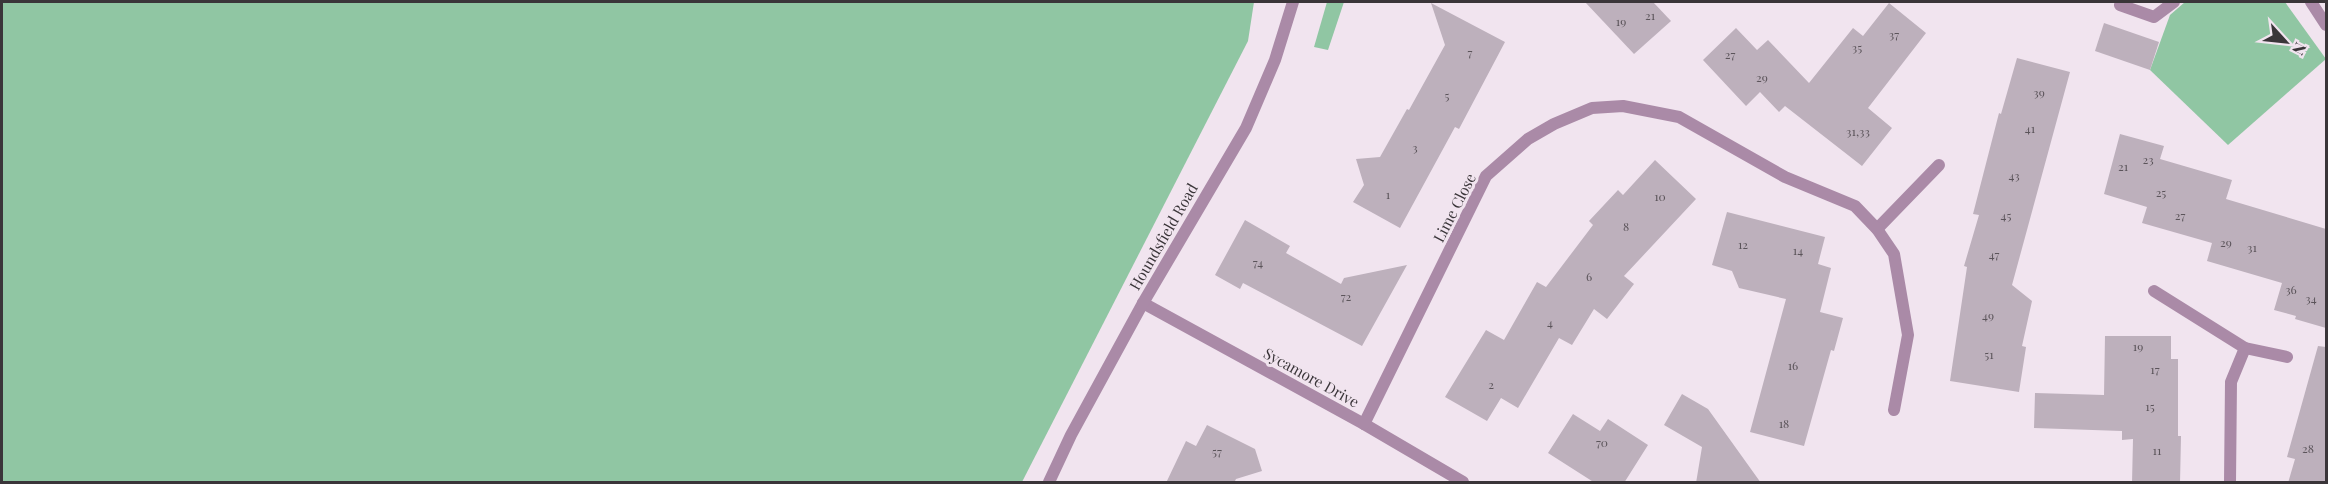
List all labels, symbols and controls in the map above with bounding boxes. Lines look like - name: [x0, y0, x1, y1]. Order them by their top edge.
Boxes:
- house number: 21: [1645, 7, 1656, 23]
- north arrow: [2256, 12, 2316, 72]
- house number: 19: [1616, 13, 1626, 29]
- house number: 37: [1889, 26, 1899, 42]
- house number: 35: [1852, 39, 1862, 55]
- text: N: [2288, 39, 2312, 59]
- house number: 7: [1468, 44, 1473, 60]
- house number: 27: [1725, 46, 1735, 62]
- house number: 29: [1756, 69, 1768, 85]
- house number: 39: [2033, 84, 2045, 100]
- house number: 5: [1445, 87, 1450, 103]
- house number: 41: [2025, 120, 2036, 136]
- house number: 31,33: [1846, 123, 1870, 139]
- house number: 3: [1412, 139, 1418, 155]
- house number: 23: [2142, 151, 2154, 167]
- house number: 21: [2118, 158, 2129, 174]
- house number: 43: [2008, 167, 2020, 183]
- street label: Lime Close: [1428, 170, 1480, 245]
- street label: Houndsfield Road: [1124, 179, 1202, 293]
- house number: 25: [2156, 184, 2166, 200]
- house number: 1: [1386, 186, 1391, 202]
- house number: 10: [1654, 188, 1666, 204]
- house number: 45: [2001, 207, 2011, 223]
- house number: 27: [2175, 207, 2185, 223]
- house number: 8: [1623, 218, 1629, 234]
- house number: 29: [2220, 234, 2232, 250]
- house number: 12: [1738, 236, 1748, 252]
- house number: 31: [2247, 239, 2257, 255]
- house number: 14: [1793, 242, 1803, 258]
- house number: 47: [1989, 246, 1999, 262]
- house number: 74: [1253, 254, 1263, 270]
- house number: 6: [1586, 268, 1592, 284]
- house number: 36: [2285, 281, 2297, 297]
- house number: 72: [1341, 288, 1352, 304]
- house number: 34: [2305, 290, 2317, 306]
- house number: 49: [1982, 307, 1994, 323]
- house number: 4: [1547, 314, 1553, 330]
- house number: 19: [2133, 338, 2143, 354]
- street label: Sycamore Drive: [1260, 343, 1363, 412]
- house number: 51: [1984, 346, 1994, 362]
- house number: 16: [1788, 357, 1798, 373]
- house number: 17: [2150, 361, 2160, 377]
- house number: 2: [1488, 376, 1494, 392]
- house number: 15: [2145, 398, 2155, 414]
- house number: 18: [1779, 415, 1789, 431]
- house number: 70: [1596, 434, 1608, 450]
- house number: 28: [2302, 440, 2314, 456]
- house number: 11: [2153, 442, 2162, 458]
- house number: 57: [1212, 443, 1222, 459]

